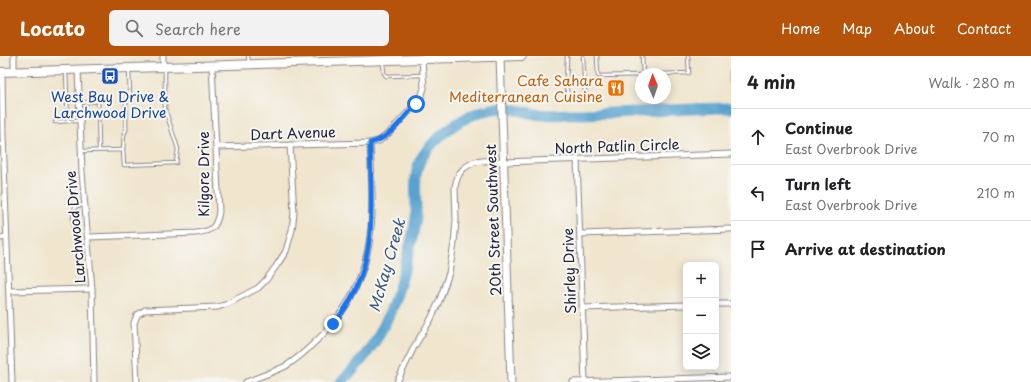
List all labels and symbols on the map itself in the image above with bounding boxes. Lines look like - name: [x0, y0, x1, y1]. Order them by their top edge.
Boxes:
- bus stop icon: West Bay Drive & Larchwood Drive: [100, 66, 120, 86]
- north arrow: [635, 68, 671, 104]
- place label: Cafe Sahara Mediterranean Cuisine: [449, 70, 603, 107]
- restaurant icon: Cafe Sahara Mediterranean Cuisine: [606, 78, 626, 98]
- place label: West Bay Drive & Larchwood Drive: [51, 86, 170, 123]
- route start: [407, 95, 425, 113]
- street label: Dart Avenue: [250, 121, 336, 145]
- street label: Kilgore Drive: [193, 131, 214, 217]
- street label: North Patlin Circle: [554, 133, 680, 159]
- street label: 20th Street Southwest: [480, 143, 506, 296]
- street label: Larchwood Drive: [60, 170, 90, 284]
- water label: McKay Creek: [362, 215, 411, 314]
- street label: Shirley Drive: [557, 228, 581, 314]
- route end: [324, 315, 342, 333]

